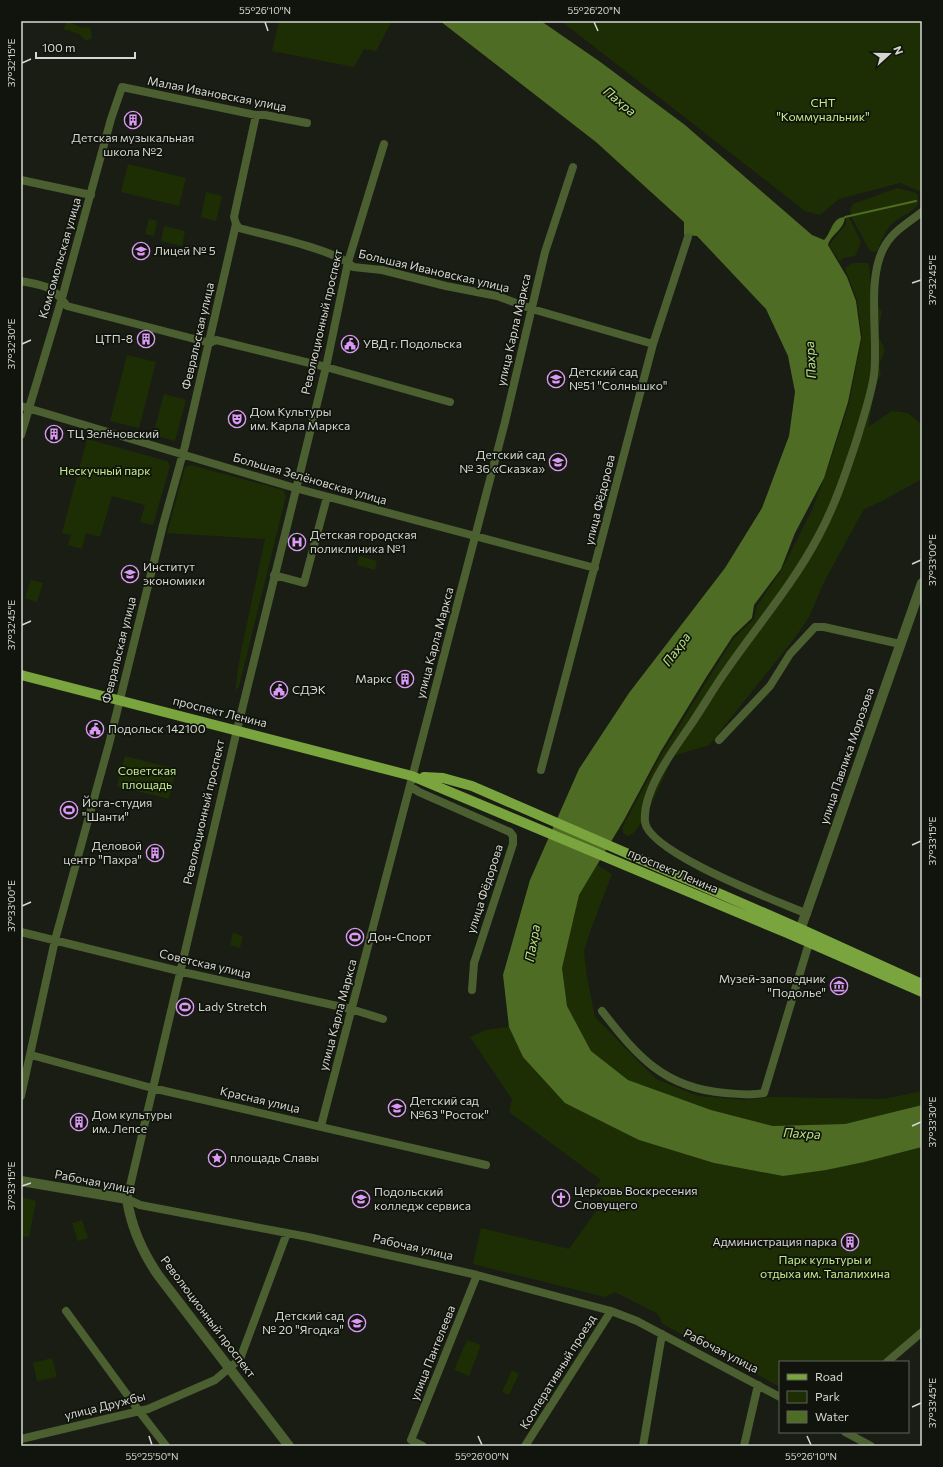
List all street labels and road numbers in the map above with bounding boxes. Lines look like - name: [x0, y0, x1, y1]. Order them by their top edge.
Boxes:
- street label: Малая Ивановская улица: [146, 73, 288, 113]
- street label: Комсомольская улица: [35, 196, 83, 320]
- street label: Большая Ивановская улица: [357, 246, 511, 294]
- street label: Революционный проспект: [297, 247, 345, 396]
- street label: улица Карла Маркса: [493, 272, 533, 387]
- street label: Февральская улица: [178, 281, 216, 391]
- street label: Большая Зелёновская улица: [232, 449, 389, 507]
- street label: улица Фёдорова: [581, 453, 617, 546]
- street label: улица Карла Маркса: [412, 585, 456, 700]
- street label: Февральская улица: [98, 595, 138, 704]
- street label: улица Павлика Морозова: [816, 685, 876, 826]
- street label: проспект Ленина: [172, 693, 269, 730]
- street label: Революционный проспект: [179, 737, 227, 886]
- street label: улица Фёдорова: [463, 842, 505, 935]
- street label: проспект Ленина: [626, 845, 721, 895]
- street label: Советская улица: [158, 946, 252, 980]
- street label: улица Карла Маркса: [315, 957, 359, 1072]
- street label: Красная улица: [219, 1083, 302, 1115]
- street label: Рабочая улица: [54, 1166, 137, 1196]
- street label: Рабочая улица: [372, 1230, 455, 1262]
- street label: Революционный проспект: [158, 1253, 259, 1380]
- street label: улица Пантелеева: [407, 1303, 458, 1402]
- street label: Кооперативный проезд: [516, 1312, 598, 1431]
- street label: Рабочая улица: [682, 1325, 761, 1375]
- street label: улица Дружбы: [63, 1388, 147, 1422]

